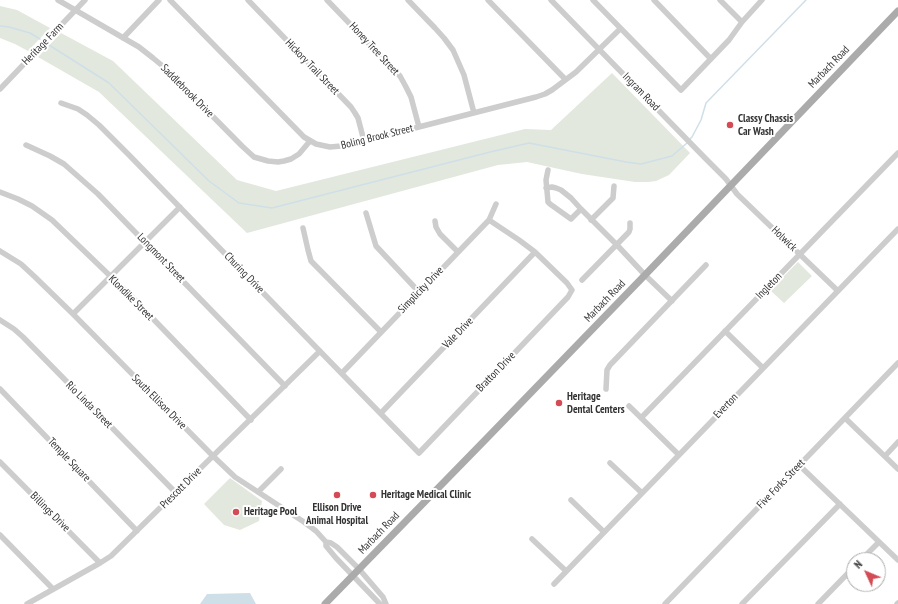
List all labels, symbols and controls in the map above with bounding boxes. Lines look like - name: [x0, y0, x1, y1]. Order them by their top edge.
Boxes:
- street label: Heritage Farm: [19, 20, 67, 68]
- street label: Honey Tree Street: [346, 20, 402, 78]
- street label: Hickory Trail Street: [282, 37, 342, 97]
- street label: Marbach Road: [806, 43, 852, 91]
- street label: Saddlebrook Drive: [158, 62, 216, 120]
- street label: Ingram Road: [620, 70, 662, 114]
- place label: Classy Chassis Car Wash: [738, 112, 793, 138]
- marker: Classy Chassis Car Wash: [725, 120, 735, 130]
- street label: Boling Brook Street: [340, 122, 414, 152]
- street label: Holwick: [769, 224, 799, 254]
- street label: Longmont Street: [134, 231, 188, 285]
- street label: Churing Drive: [221, 250, 267, 296]
- street label: Simplicity Drive: [396, 264, 446, 316]
- street label: Ingleton: [753, 270, 785, 302]
- street label: Klondike Street: [106, 273, 156, 323]
- street label: Marbach Road: [582, 277, 628, 325]
- street label: Vale Drive: [440, 315, 476, 351]
- street label: Bratton Drive: [474, 349, 518, 395]
- street label: South Ellison Drive: [129, 372, 189, 432]
- street label: Rio Linda Street: [63, 379, 115, 431]
- place label: Heritage Dental Centers: [567, 390, 625, 416]
- street label: Everton: [711, 391, 741, 421]
- marker: Heritage Dental Centers: [554, 398, 564, 408]
- street label: Temple Square: [45, 435, 93, 485]
- street label: Five Forks Street: [754, 457, 808, 511]
- street label: Prescott Drive: [158, 465, 204, 511]
- place label: Heritage Medical Clinic: [381, 488, 471, 502]
- street label: Billings Drive: [27, 489, 73, 535]
- marker: Ellison Drive Animal Hospital: [332, 490, 342, 500]
- marker: Heritage Medical Clinic: [368, 490, 378, 500]
- place label: Ellison Drive Animal Hospital: [306, 501, 368, 527]
- place label: Heritage Pool: [244, 505, 297, 519]
- marker: Heritage Pool: [231, 507, 241, 517]
- street label: Marbach Road: [356, 509, 402, 557]
- north arrow: [846, 552, 886, 592]
- text: N: [851, 557, 865, 571]

